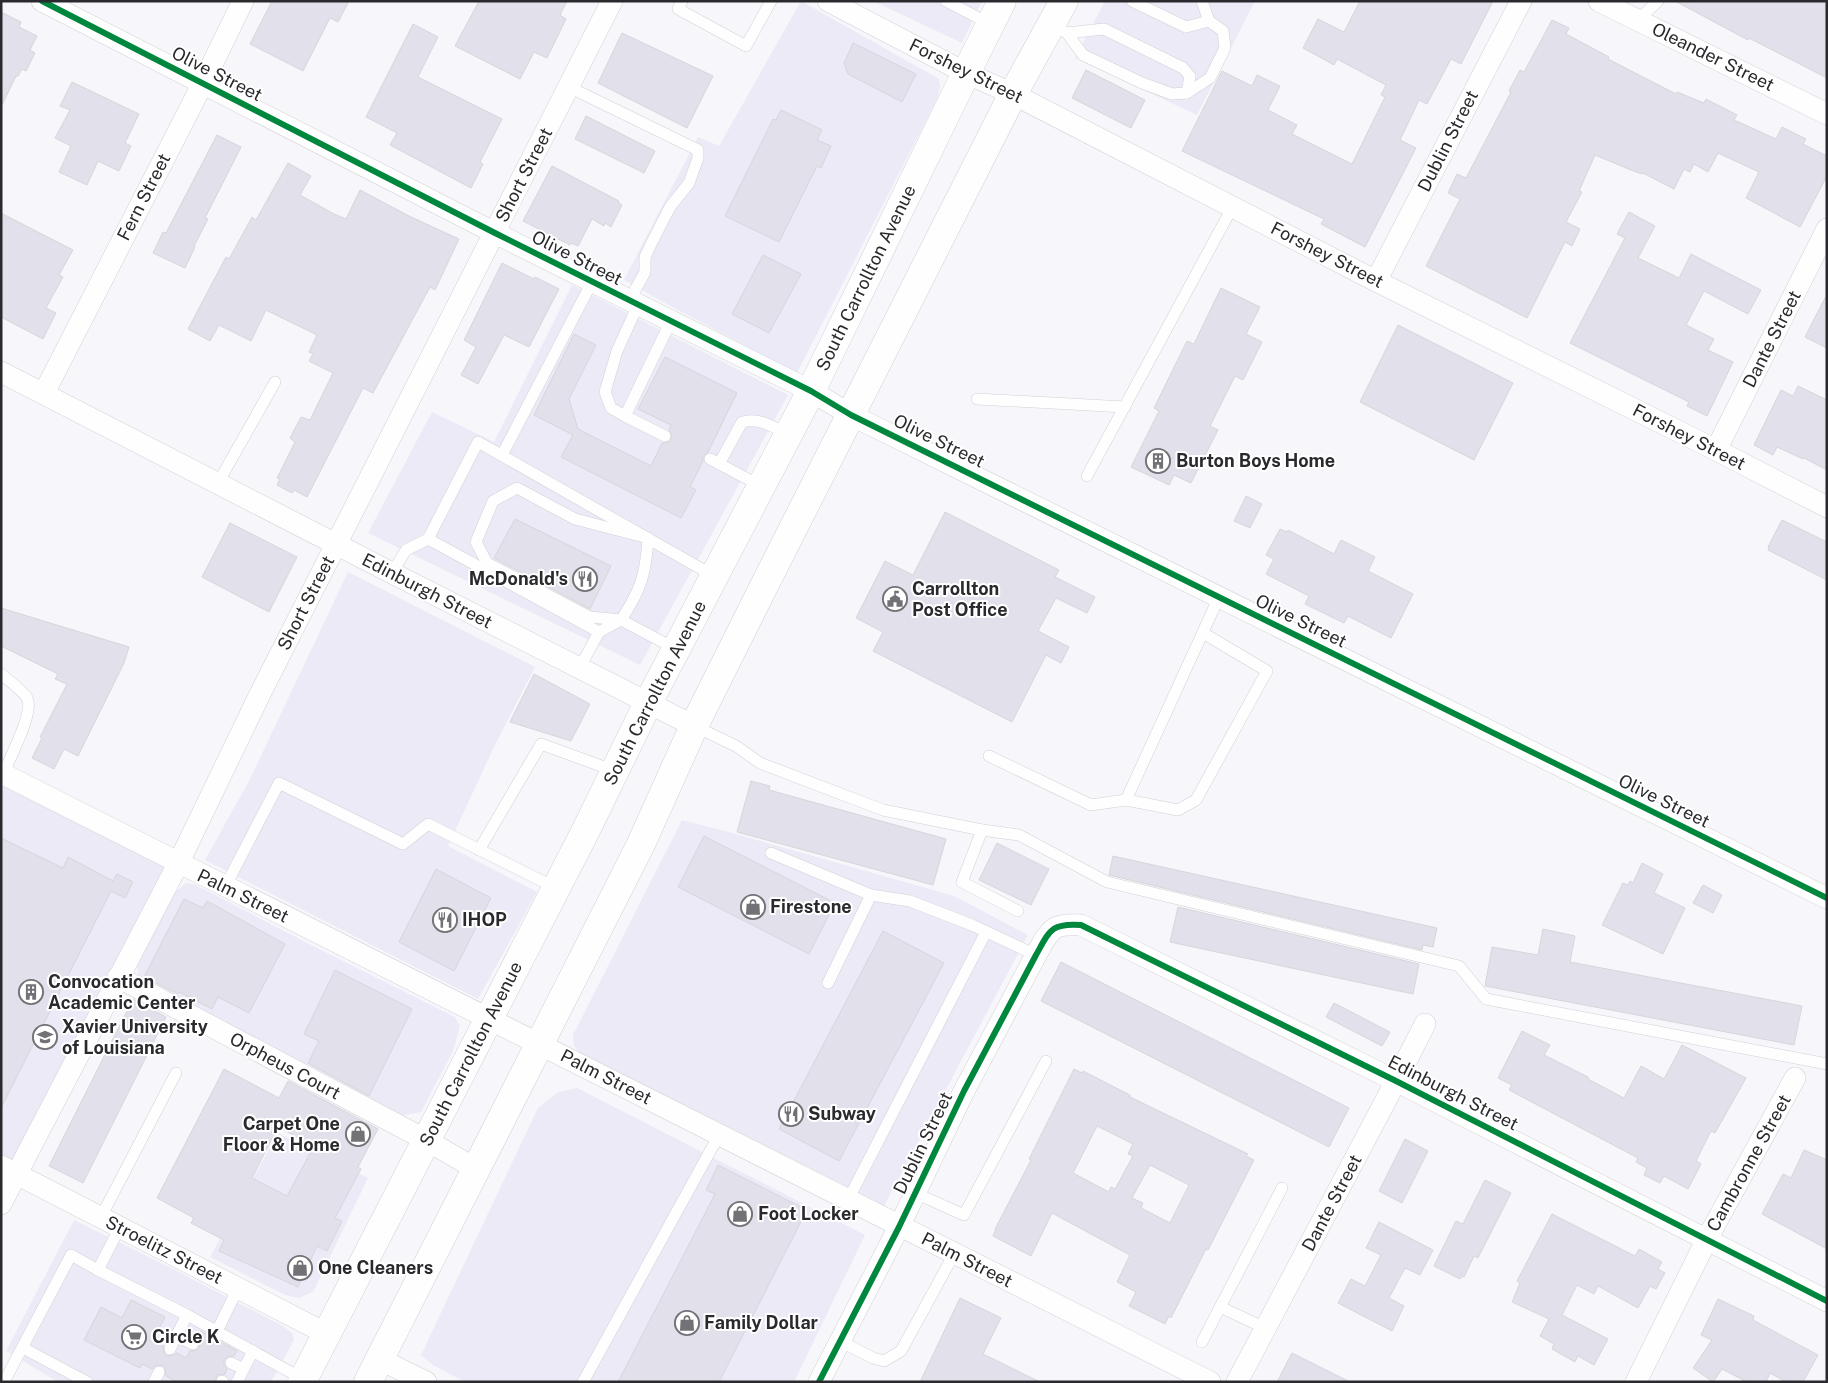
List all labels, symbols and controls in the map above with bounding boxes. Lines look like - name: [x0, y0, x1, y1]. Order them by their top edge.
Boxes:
- street label: Oleander Street: [1649, 18, 1778, 95]
- street label: Forshey Street: [906, 34, 1026, 107]
- street label: Olive Street: [168, 42, 266, 105]
- street label: Dublin Street: [1413, 87, 1482, 195]
- street label: Short Street: [491, 124, 556, 226]
- street label: Fern Street: [113, 150, 174, 244]
- street label: South Carrollton Avenue: [811, 181, 920, 374]
- street label: Forshey Street: [1267, 217, 1387, 292]
- street label: Olive Street: [528, 226, 626, 289]
- street label: Dante Street: [1738, 287, 1805, 391]
- street label: Forshey Street: [1629, 399, 1749, 474]
- street label: Olive Street: [890, 409, 988, 472]
- building icon: Burton Boys Home: [1145, 448, 1171, 474]
- place label: Burton Boys Home: [1176, 450, 1335, 471]
- street label: Edinburgh Street: [359, 549, 496, 632]
- street label: Short Street: [273, 552, 338, 654]
- restaurant icon: McDonald's: [572, 566, 598, 592]
- place label: McDonald's: [469, 568, 568, 589]
- place label: Carrollton Post Office: [912, 578, 1008, 620]
- public building icon: Carrollton Post Office: [882, 586, 908, 612]
- street label: Olive Street: [1252, 589, 1350, 652]
- street label: South Carrollton Avenue: [599, 597, 710, 789]
- street label: Olive Street: [1615, 769, 1713, 832]
- street label: Palm Street: [194, 864, 292, 927]
- shop icon: Firestone: [740, 894, 766, 920]
- place label: Firestone: [770, 896, 852, 917]
- restaurant icon: IHOP: [432, 907, 458, 933]
- place label: IHOP: [462, 909, 507, 930]
- street label: South Carrollton Avenue: [415, 958, 526, 1150]
- place label: Convocation Academic Center: [48, 971, 196, 1013]
- building icon: Convocation Academic Center: [18, 979, 44, 1005]
- place label: Xavier University of Louisiana: [62, 1016, 208, 1058]
- school or university icon: Xavier University of Louisiana: [32, 1024, 58, 1050]
- street label: Orpheus Court: [226, 1028, 344, 1103]
- street label: Palm Street: [557, 1045, 655, 1108]
- street label: Edinburgh Street: [1385, 1051, 1522, 1134]
- street label: Dublin Street: [889, 1088, 956, 1197]
- street label: Cambronne Street: [1702, 1091, 1795, 1235]
- restaurant icon: Subway: [778, 1101, 804, 1127]
- place label: Subway: [808, 1103, 876, 1124]
- place label: Carpet One Floor & Home: [223, 1113, 340, 1155]
- shop icon: Carpet One Floor & Home: [345, 1121, 371, 1147]
- street label: Dante Street: [1297, 1151, 1366, 1255]
- shop icon: Foot Locker: [727, 1201, 753, 1227]
- place label: Foot Locker: [758, 1203, 859, 1224]
- street label: Stroelitz Street: [102, 1211, 226, 1288]
- street label: Palm Street: [918, 1228, 1016, 1291]
- shop icon: One Cleaners: [287, 1255, 313, 1281]
- place label: One Cleaners: [318, 1257, 433, 1278]
- shop icon: Family Dollar: [674, 1310, 700, 1336]
- place label: Family Dollar: [704, 1312, 819, 1333]
- supermarket icon: Circle K: [121, 1324, 147, 1350]
- place label: Circle K: [152, 1326, 220, 1347]

